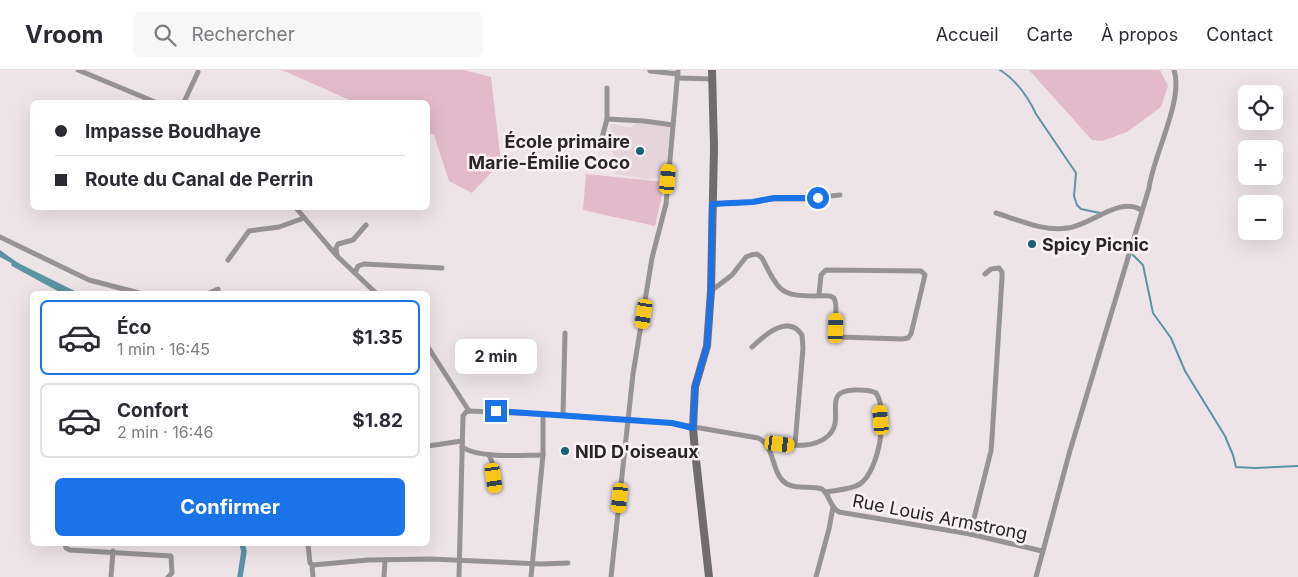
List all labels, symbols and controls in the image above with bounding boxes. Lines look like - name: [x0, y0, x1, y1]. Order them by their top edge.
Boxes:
- search box: [133, 12, 483, 57]
- text: Vroom: [25, 20, 103, 49]
- icon: search: [151, 21, 179, 49]
- text: Rechercher: [191, 23, 295, 46]
- text: Accueil: [936, 24, 999, 45]
- text: Carte: [1027, 24, 1073, 45]
- text: À propos: [1101, 24, 1178, 45]
- text: Contact: [1206, 24, 1273, 45]
- map controls: [1238, 85, 1283, 240]
- button: locate: [1238, 85, 1283, 130]
- text: Impasse Boudhaye: [85, 120, 261, 143]
- place label: École primaire Marie-Émilie Coco: [468, 131, 630, 173]
- button: +: [1238, 140, 1283, 185]
- marker: École primaire Marie-Émilie Coco: [634, 145, 646, 157]
- car: [659, 163, 676, 195]
- text: Route du Canal de Perrin: [85, 168, 313, 191]
- route start: [807, 187, 829, 209]
- button: −: [1238, 195, 1283, 240]
- place label: Spicy Picnic: [1042, 234, 1149, 255]
- marker: Spicy Picnic: [1026, 238, 1038, 250]
- car: [634, 298, 653, 330]
- car: [827, 313, 844, 343]
- icon: car: [57, 315, 102, 360]
- text: Éco: [117, 316, 151, 339]
- text: $1.35: [352, 326, 403, 349]
- callout: 2 min: [455, 338, 537, 374]
- text: 1 min · 16:45: [117, 339, 210, 359]
- text: 2 min: [475, 346, 517, 366]
- icon: car: [57, 398, 102, 443]
- text: Confort: [117, 399, 188, 422]
- route end: [485, 400, 507, 422]
- car: [872, 404, 889, 436]
- text: $1.82: [352, 409, 403, 432]
- text: 2 min · 16:46: [117, 422, 214, 442]
- car: [764, 435, 795, 453]
- place label: NID D'oiseaux: [575, 441, 699, 462]
- marker: NID D'oiseaux: [559, 445, 571, 457]
- car: [484, 462, 503, 494]
- button: Confirmer: [55, 478, 405, 536]
- car: [610, 482, 629, 514]
- street label: Rue Louis Armstrong: [851, 490, 1029, 544]

